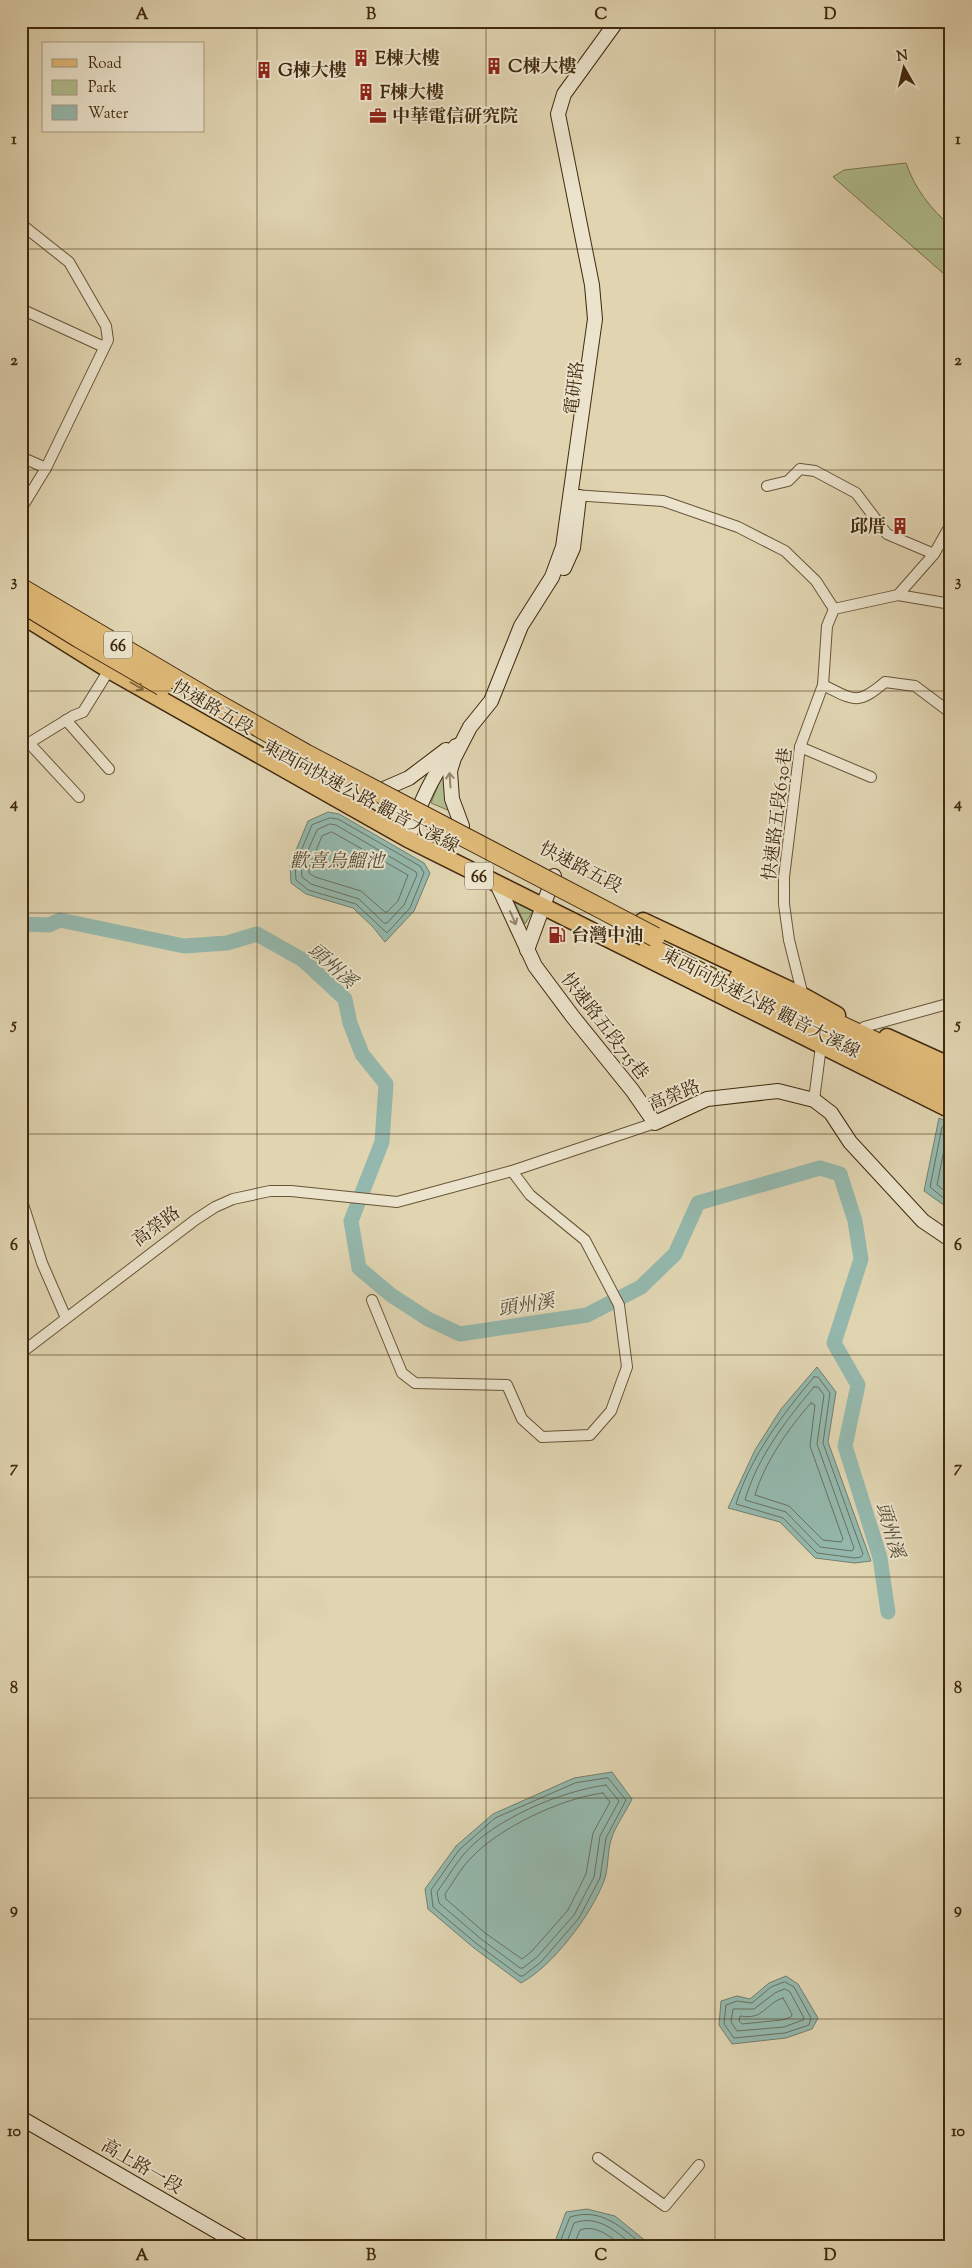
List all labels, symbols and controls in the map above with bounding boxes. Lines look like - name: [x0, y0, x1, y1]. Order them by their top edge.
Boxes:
- text: A: [136, 4, 149, 27]
- text: B: [366, 4, 376, 27]
- text: C: [595, 4, 608, 27]
- text: D: [824, 4, 837, 27]
- legend: [42, 42, 205, 132]
- north arrow: [880, 42, 930, 92]
- text: N: [896, 46, 909, 68]
- place label: E棟大樓: [375, 47, 440, 73]
- building icon: E棟大樓: [351, 48, 371, 68]
- text: Road: [88, 54, 122, 75]
- place label: C棟大樓: [508, 55, 577, 81]
- building icon: C棟大樓: [484, 56, 504, 76]
- place label: G棟大樓: [278, 59, 347, 85]
- building icon: G棟大樓: [254, 60, 274, 80]
- text: Park: [88, 78, 117, 99]
- place label: F棟大樓: [380, 81, 444, 107]
- building icon: F棟大樓: [356, 82, 376, 102]
- text: Water: [88, 104, 129, 125]
- place label: 中華電信研究院: [392, 105, 518, 131]
- office icon: 中華電信研究院: [368, 106, 388, 126]
- text: 1: [11, 129, 17, 152]
- text: 1: [955, 129, 961, 152]
- text: 2: [10, 350, 18, 373]
- text: 2: [954, 350, 962, 373]
- street label: 電研路: [560, 360, 592, 417]
- place label: 邱厝: [850, 515, 886, 541]
- building icon: 邱厝: [890, 516, 910, 536]
- text: 3: [11, 571, 18, 594]
- text: 3: [955, 571, 962, 594]
- road number: 66: [104, 632, 132, 658]
- street label: 快速路五段: [167, 675, 257, 742]
- one-way arrow: [130, 682, 144, 692]
- street label: 東西向快速公路 觀音大溪線: [257, 735, 463, 861]
- street label: 快速路五段630巷: [758, 746, 800, 882]
- one-way arrow: [446, 773, 455, 789]
- text: 4: [9, 793, 18, 816]
- text: 4: [953, 793, 962, 816]
- street label: 快速路五段: [534, 837, 626, 901]
- water label: 歡喜烏鰡池: [289, 849, 386, 876]
- road number: 66: [465, 862, 493, 889]
- one-way arrow: [508, 910, 518, 925]
- place label: 台灣中油: [571, 924, 643, 950]
- fuel station icon: 台灣中油: [547, 925, 567, 945]
- water label: 頭州溪: [301, 938, 363, 997]
- street label: 東西向快速公路 觀音大溪線: [656, 943, 864, 1066]
- street label: 快速路五段715巷: [553, 968, 653, 1086]
- text: 5: [9, 1014, 17, 1037]
- text: 5: [953, 1014, 961, 1037]
- street label: 高榮路: [645, 1075, 705, 1119]
- street label: 高榮路: [128, 1201, 187, 1254]
- text: 6: [10, 1235, 18, 1258]
- text: 6: [954, 1235, 962, 1258]
- water label: 頭州溪: [496, 1288, 559, 1324]
- text: 7: [10, 1457, 19, 1480]
- text: 7: [954, 1457, 963, 1480]
- water label: 頭州溪: [868, 1500, 910, 1564]
- text: 8: [10, 1678, 18, 1701]
- text: 8: [954, 1678, 962, 1701]
- text: 9: [10, 1899, 18, 1922]
- text: 9: [954, 1899, 962, 1922]
- text: 10: [7, 2121, 21, 2144]
- text: 10: [951, 2121, 965, 2144]
- street label: 高上路一段: [96, 2134, 186, 2201]
- text: A: [136, 2245, 149, 2268]
- text: B: [366, 2245, 376, 2268]
- text: C: [595, 2245, 608, 2268]
- text: D: [824, 2245, 837, 2268]

